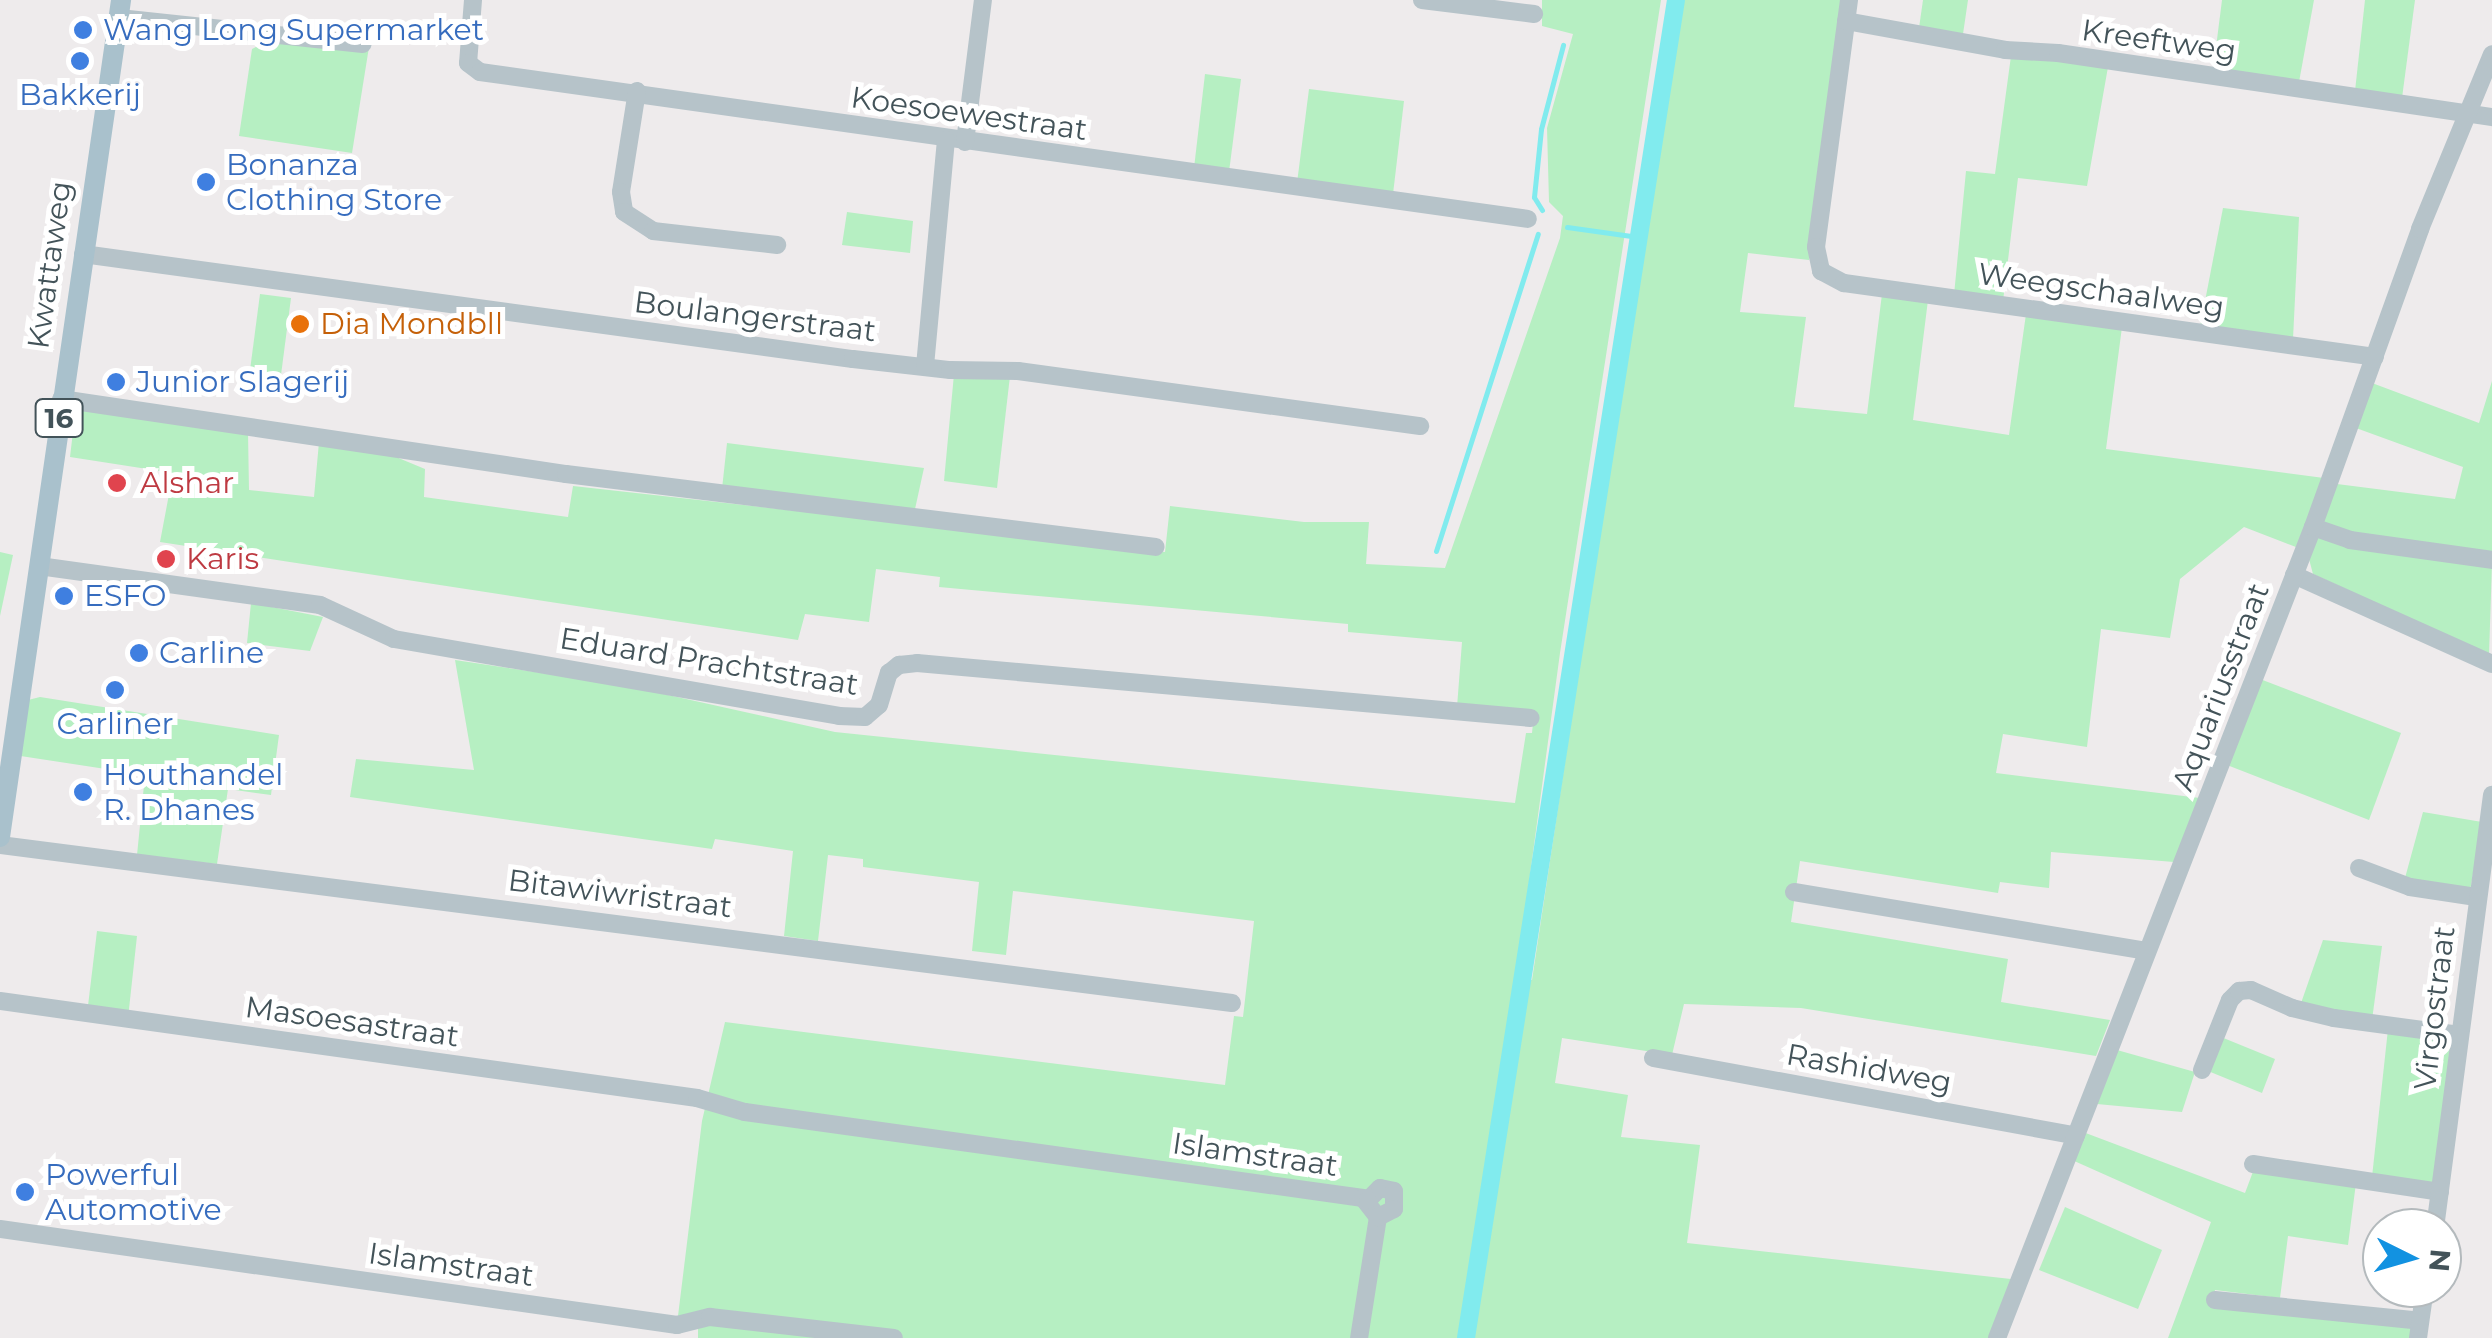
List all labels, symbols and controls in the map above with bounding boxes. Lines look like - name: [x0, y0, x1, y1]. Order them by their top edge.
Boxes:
- place label: Wang Long Supermarket: [103, 12, 484, 48]
- street label: Kreeftweg: [2079, 12, 2239, 70]
- marker: Wang Long Supermarket: [72, 19, 94, 41]
- marker: Bakkerij: [69, 50, 91, 72]
- place label: Bakkerij: [19, 77, 141, 113]
- street label: Koesoewestraat: [849, 80, 1089, 148]
- place label: Bonanza Clothing Store: [226, 147, 442, 218]
- marker: Bonanza Clothing Store: [195, 171, 217, 193]
- street label: Kwattaweg: [20, 179, 80, 351]
- street label: Weegschaalweg: [1976, 256, 2226, 326]
- street label: Boulangerstraat: [632, 284, 878, 350]
- place label: Dia Mondbll: [320, 306, 503, 342]
- marker: Dia Mondbll: [289, 313, 311, 335]
- place label: Junior Slagerij: [136, 364, 349, 400]
- marker: Junior Slagerij: [105, 371, 127, 393]
- road number: 16: [34, 395, 84, 441]
- place label: Alshar: [140, 465, 234, 501]
- marker: Alshar: [104, 470, 130, 496]
- place label: Karis: [186, 541, 259, 577]
- marker: Karis: [155, 548, 177, 570]
- place label: ESFO: [84, 578, 166, 614]
- street label: Aquariusstraat: [2165, 578, 2277, 796]
- marker: ESFO: [53, 585, 75, 607]
- street label: Eduard Prachtstraat: [557, 621, 861, 703]
- place label: Carline: [159, 635, 264, 671]
- marker: Carline: [128, 642, 150, 664]
- marker: Carliner: [104, 679, 126, 701]
- place label: Carliner: [56, 706, 174, 742]
- place label: Houthandel R. Dhanes: [103, 757, 283, 828]
- marker: Houthandel R. Dhanes: [72, 781, 94, 803]
- street label: Bitawiwristraat: [506, 862, 734, 926]
- street label: Virgostraat: [2407, 924, 2463, 1092]
- street label: Masoesastraat: [243, 989, 461, 1055]
- street label: Rashidweg: [1784, 1037, 1954, 1101]
- street label: Islamstraat: [1170, 1126, 1340, 1184]
- place label: Powerful Automotive: [45, 1157, 222, 1228]
- marker: Powerful Automotive: [14, 1181, 36, 1203]
- north arrow: [2362, 1208, 2462, 1308]
- street label: Islamstraat: [366, 1236, 536, 1294]
- text: N: [2422, 1248, 2458, 1273]

